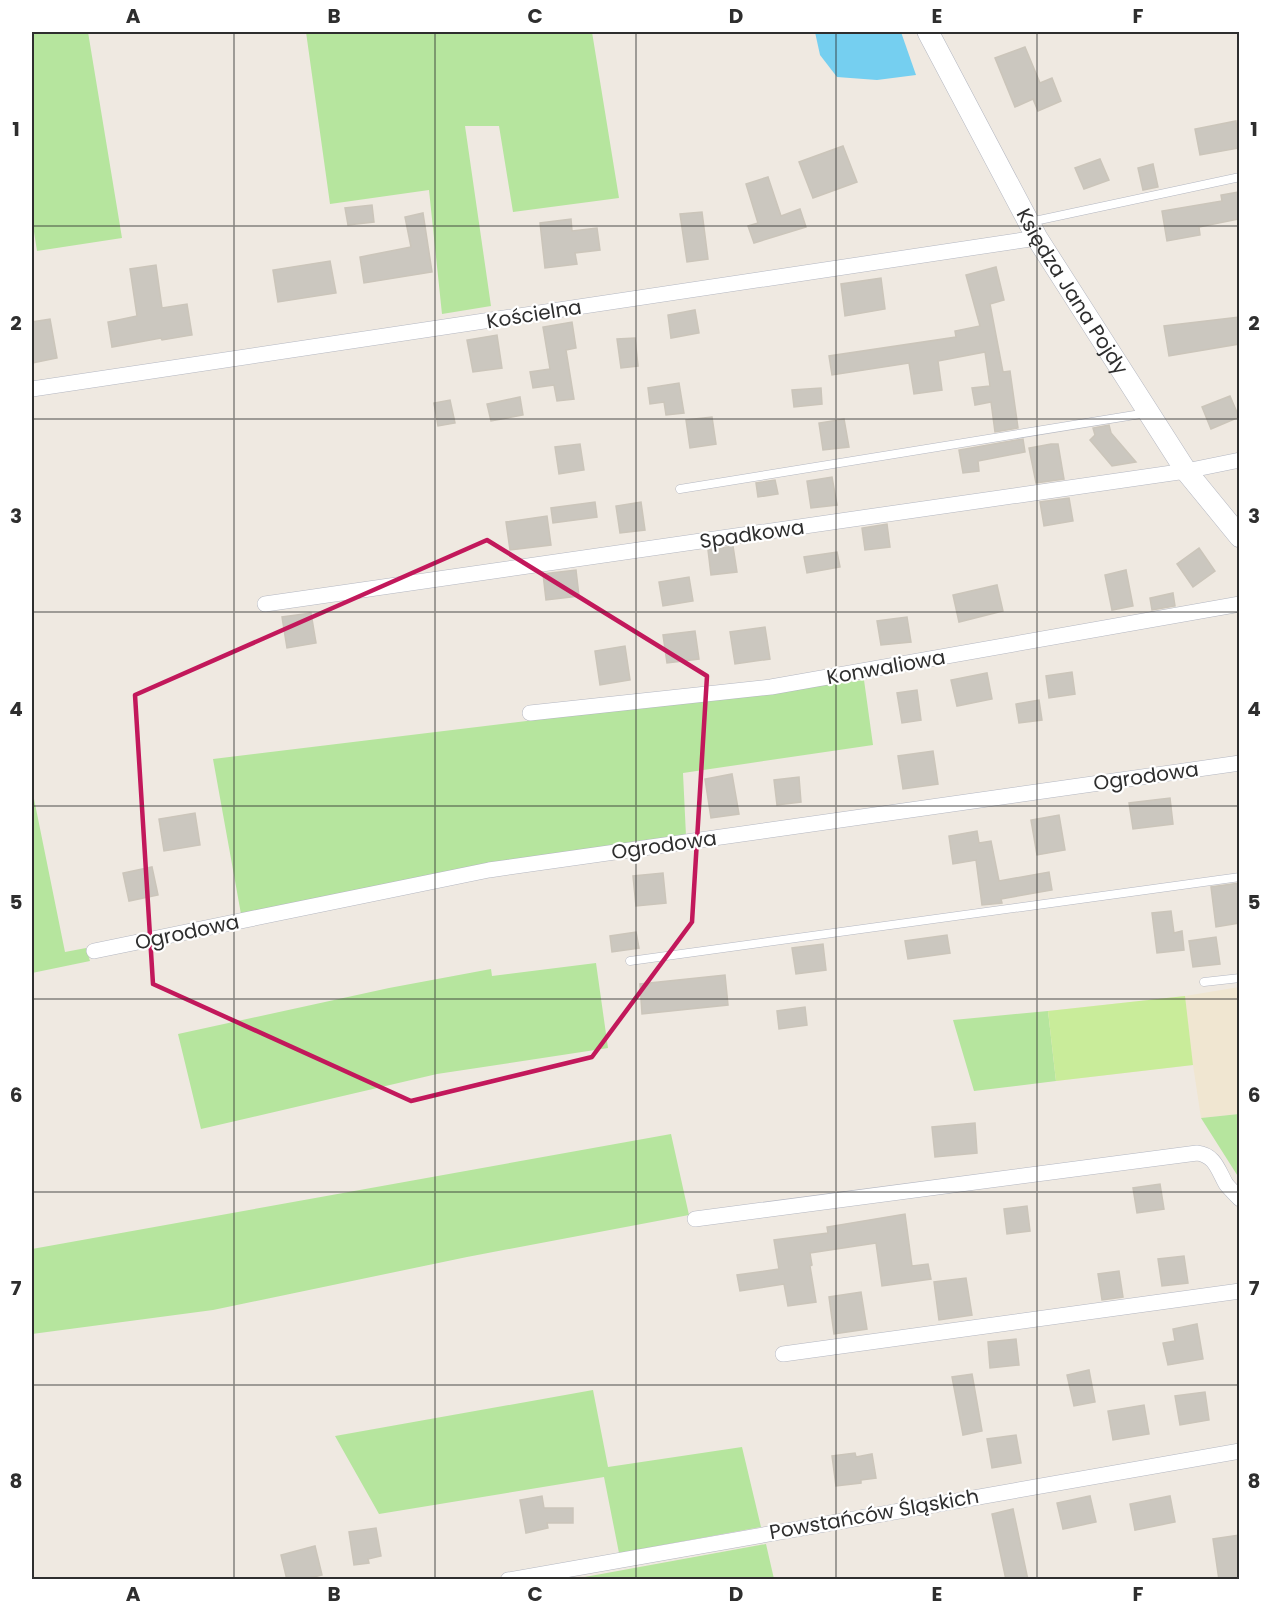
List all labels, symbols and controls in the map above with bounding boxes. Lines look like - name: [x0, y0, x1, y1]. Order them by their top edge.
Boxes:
- text: A: [126, 2, 141, 30]
- text: B: [327, 2, 341, 30]
- text: C: [527, 2, 543, 30]
- text: D: [729, 2, 743, 30]
- text: E: [932, 2, 942, 30]
- text: F: [1133, 2, 1144, 30]
- text: 1: [12, 115, 20, 143]
- text: 1: [1250, 115, 1258, 143]
- street label: Księdza Jana Pojdy: [1010, 203, 1135, 380]
- street label: Kościelna: [484, 293, 584, 335]
- text: 2: [10, 309, 22, 337]
- text: 2: [1248, 309, 1260, 337]
- text: 3: [10, 502, 22, 530]
- text: 3: [1248, 502, 1260, 530]
- street label: Spadkowa: [698, 513, 806, 555]
- street label: Konwaliowa: [824, 643, 948, 691]
- text: 4: [9, 695, 23, 723]
- text: 4: [1247, 695, 1261, 723]
- street label: Ogrodowa: [1092, 755, 1200, 797]
- street label: Ogrodowa: [610, 824, 718, 866]
- text: 5: [10, 888, 23, 916]
- text: 5: [1248, 888, 1261, 916]
- street label: Ogrodowa: [132, 907, 242, 957]
- text: 6: [10, 1081, 22, 1109]
- text: 6: [1248, 1081, 1260, 1109]
- text: 7: [11, 1274, 22, 1302]
- text: 7: [1249, 1274, 1260, 1302]
- text: 8: [10, 1467, 22, 1495]
- text: 8: [1248, 1467, 1260, 1495]
- street label: Powstańców Śląskich: [767, 1482, 981, 1546]
- text: A: [126, 1580, 141, 1608]
- text: B: [327, 1580, 341, 1608]
- text: C: [527, 1580, 543, 1608]
- text: D: [729, 1580, 743, 1608]
- text: E: [932, 1580, 942, 1608]
- text: F: [1133, 1580, 1144, 1608]

